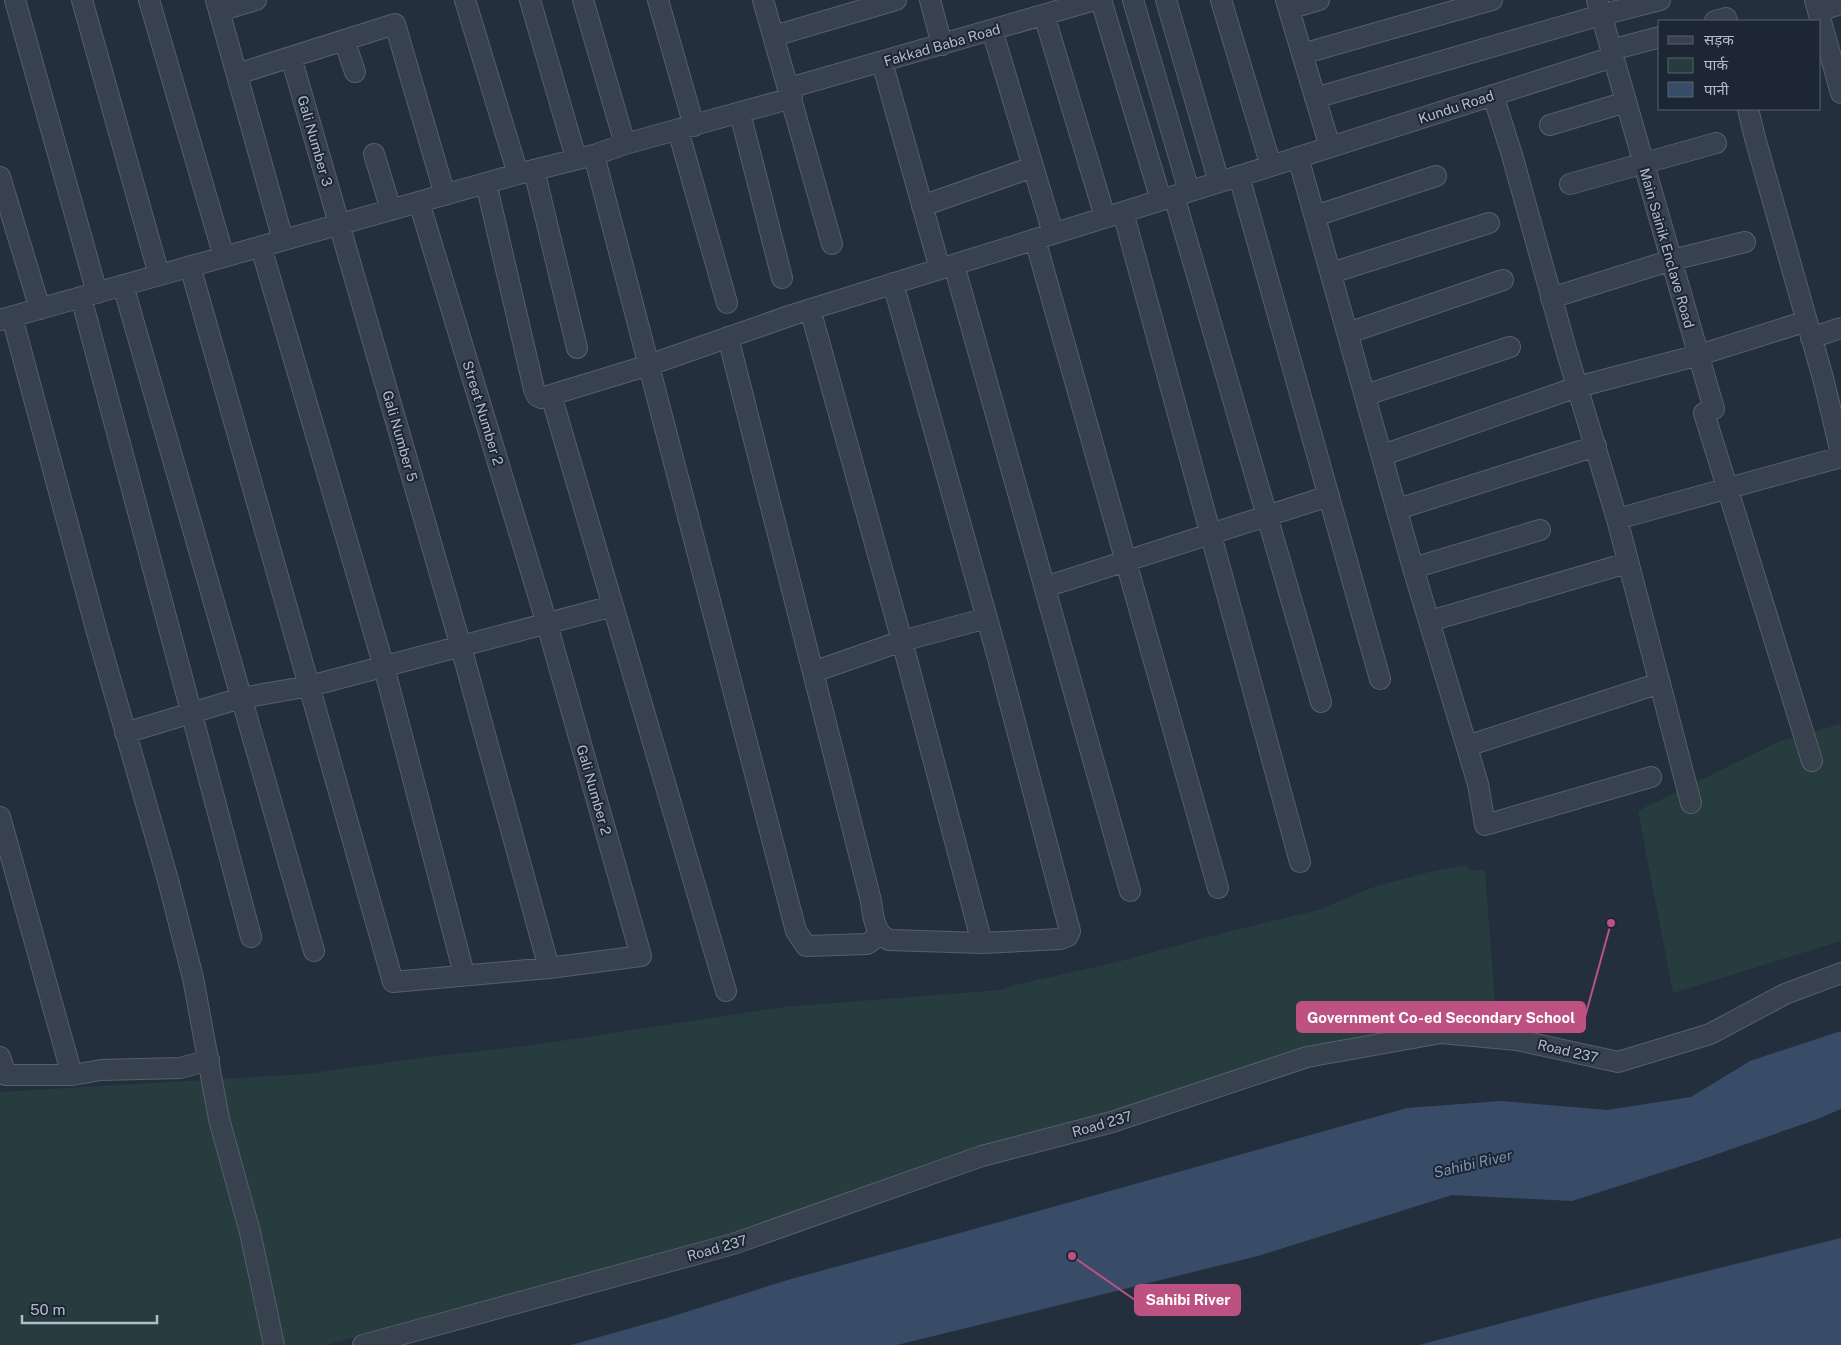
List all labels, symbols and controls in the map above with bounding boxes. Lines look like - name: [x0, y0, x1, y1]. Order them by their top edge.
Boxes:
- legend: [1658, 20, 1821, 110]
- street label: Fakkad Baba Road: [882, 21, 1002, 69]
- text: सड़क: [1704, 31, 1734, 48]
- text: पार्क: [1704, 56, 1728, 73]
- text: पानी: [1704, 81, 1730, 98]
- street label: Kundu Road: [1416, 87, 1496, 127]
- street label: Gali Number 3: [294, 94, 336, 189]
- street label: Main Sainik Enclave Road: [1636, 166, 1698, 330]
- street label: Street Number 2: [459, 359, 507, 467]
- street label: Gali Number 5: [379, 389, 421, 483]
- street label: Gali Number 2: [573, 743, 615, 837]
- callout: Government Co-ed Secondary School: [1297, 1002, 1585, 1032]
- text: Government Co-ed Secondary School: [1307, 1009, 1575, 1026]
- street label: Road 237: [1536, 1036, 1600, 1066]
- street label: Road 237: [1070, 1108, 1134, 1140]
- water label: Sahibi River: [1432, 1146, 1514, 1181]
- street label: Road 237: [685, 1232, 749, 1264]
- callout: Sahibi River: [1135, 1285, 1240, 1315]
- text: Sahibi River: [1145, 1291, 1231, 1308]
- scale bar: [22, 1292, 158, 1324]
- text: 50 m: [30, 1301, 65, 1318]

